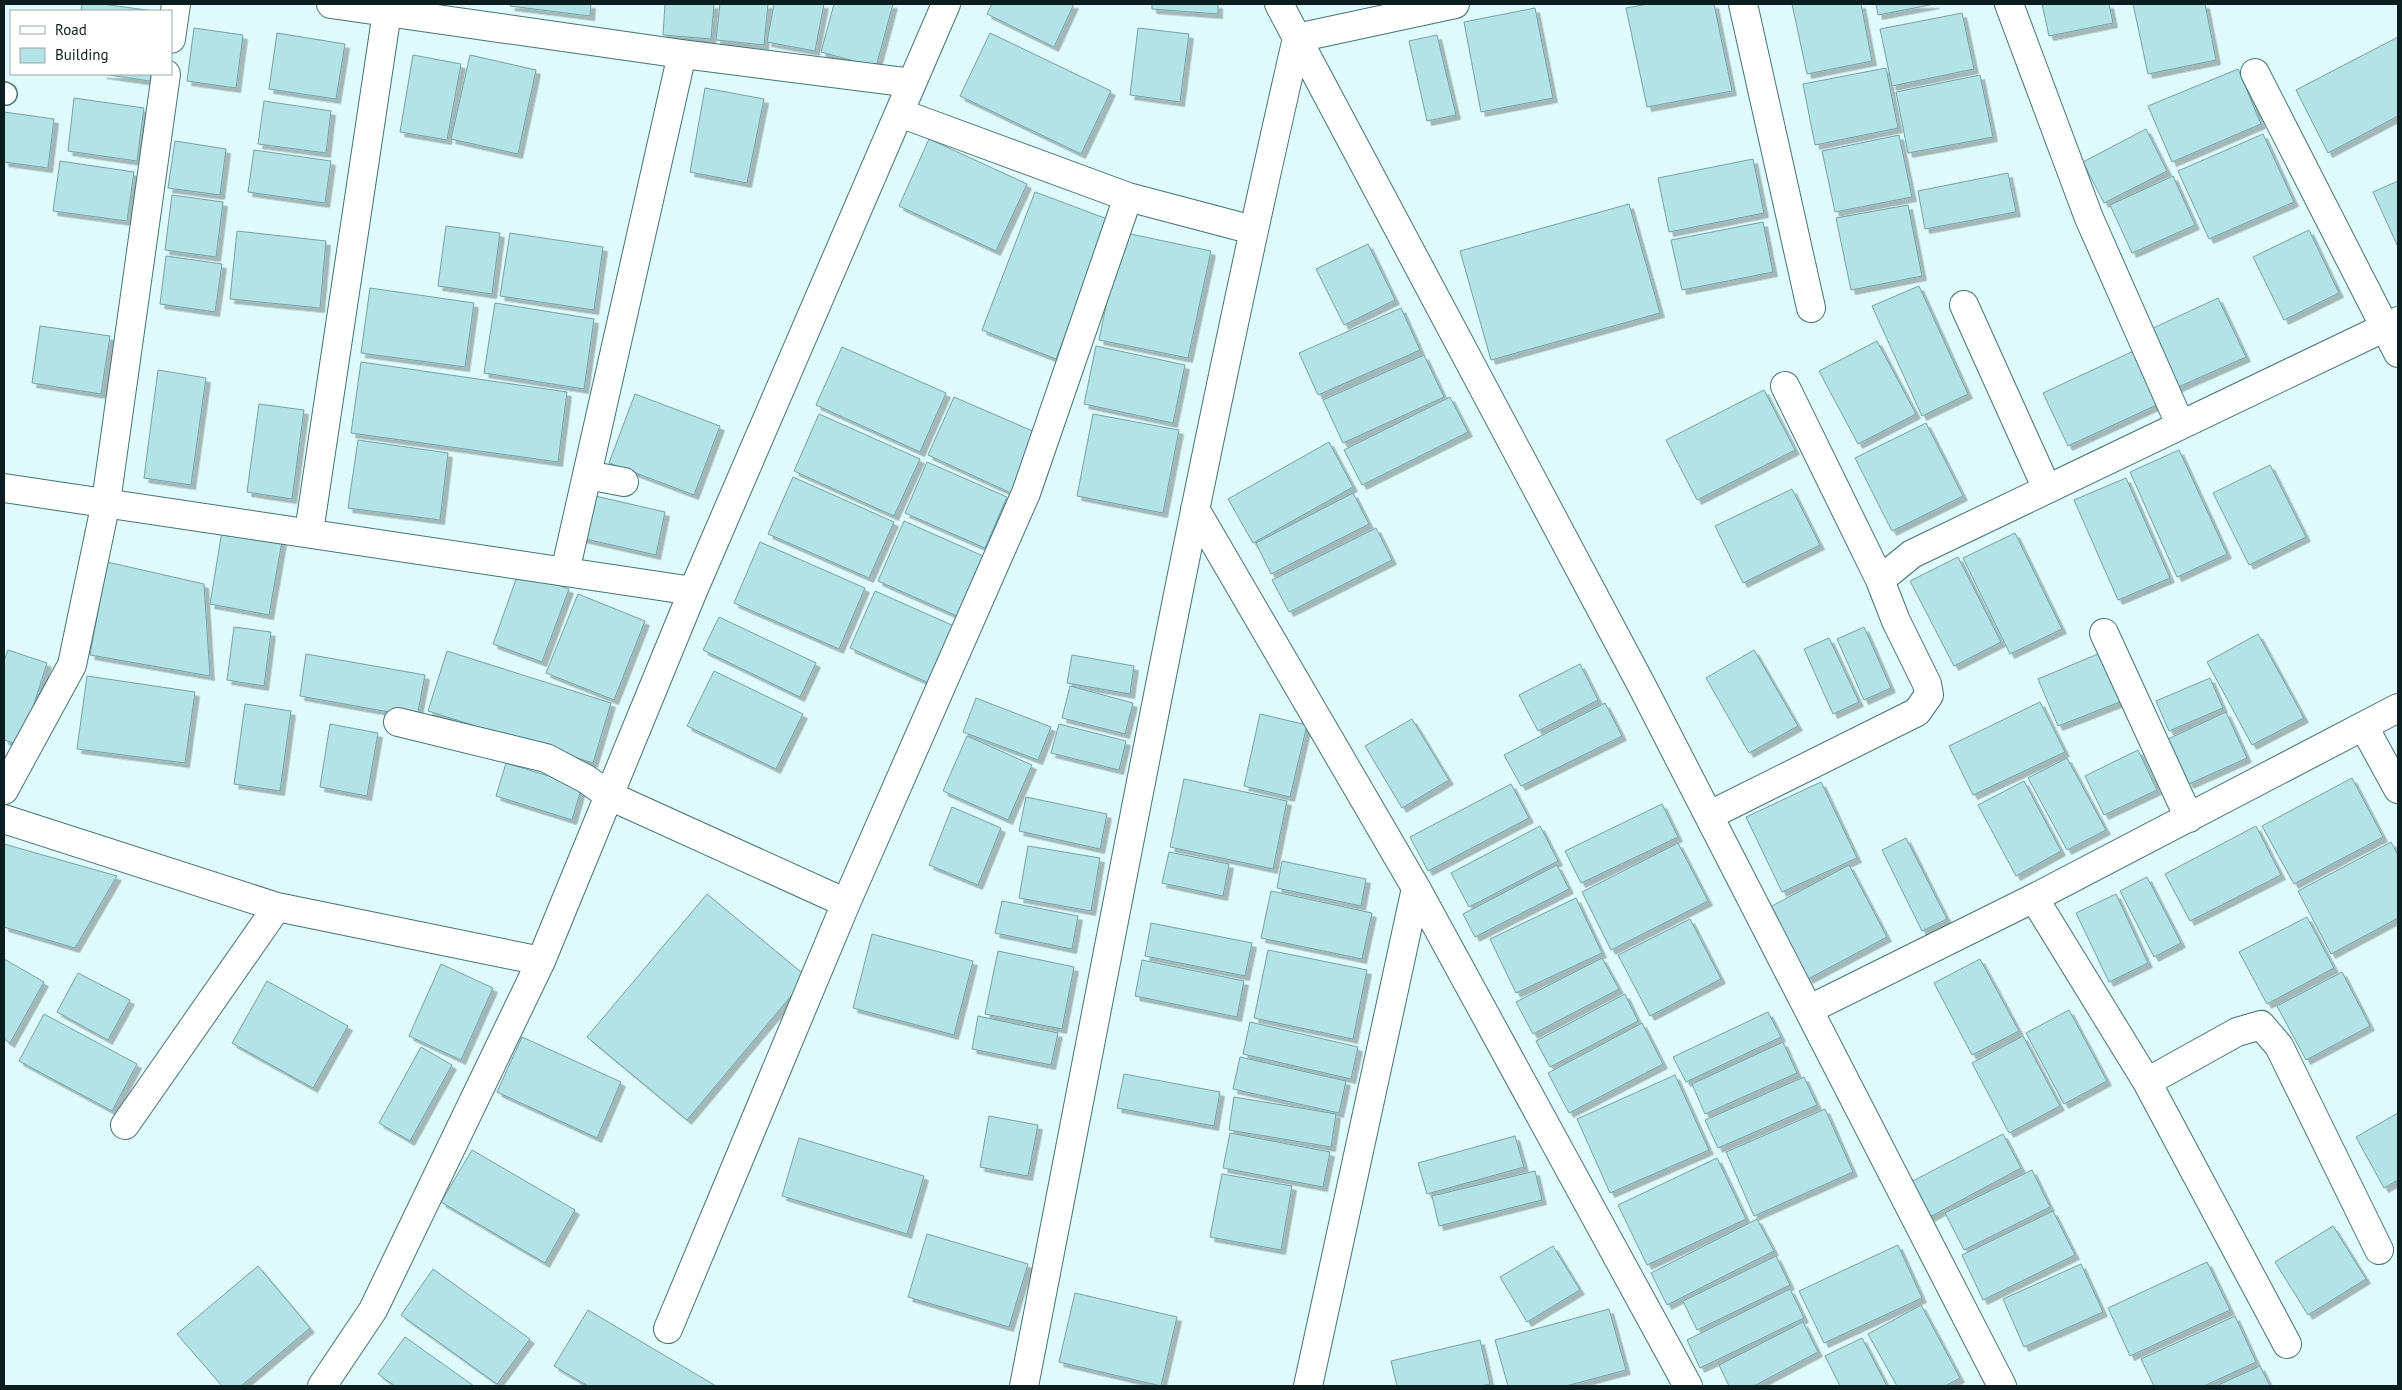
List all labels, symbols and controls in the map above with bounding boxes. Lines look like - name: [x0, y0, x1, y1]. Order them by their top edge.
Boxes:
- legend: [10, 10, 172, 75]
- text: Road: [55, 20, 87, 39]
- text: Building: [55, 45, 109, 64]

